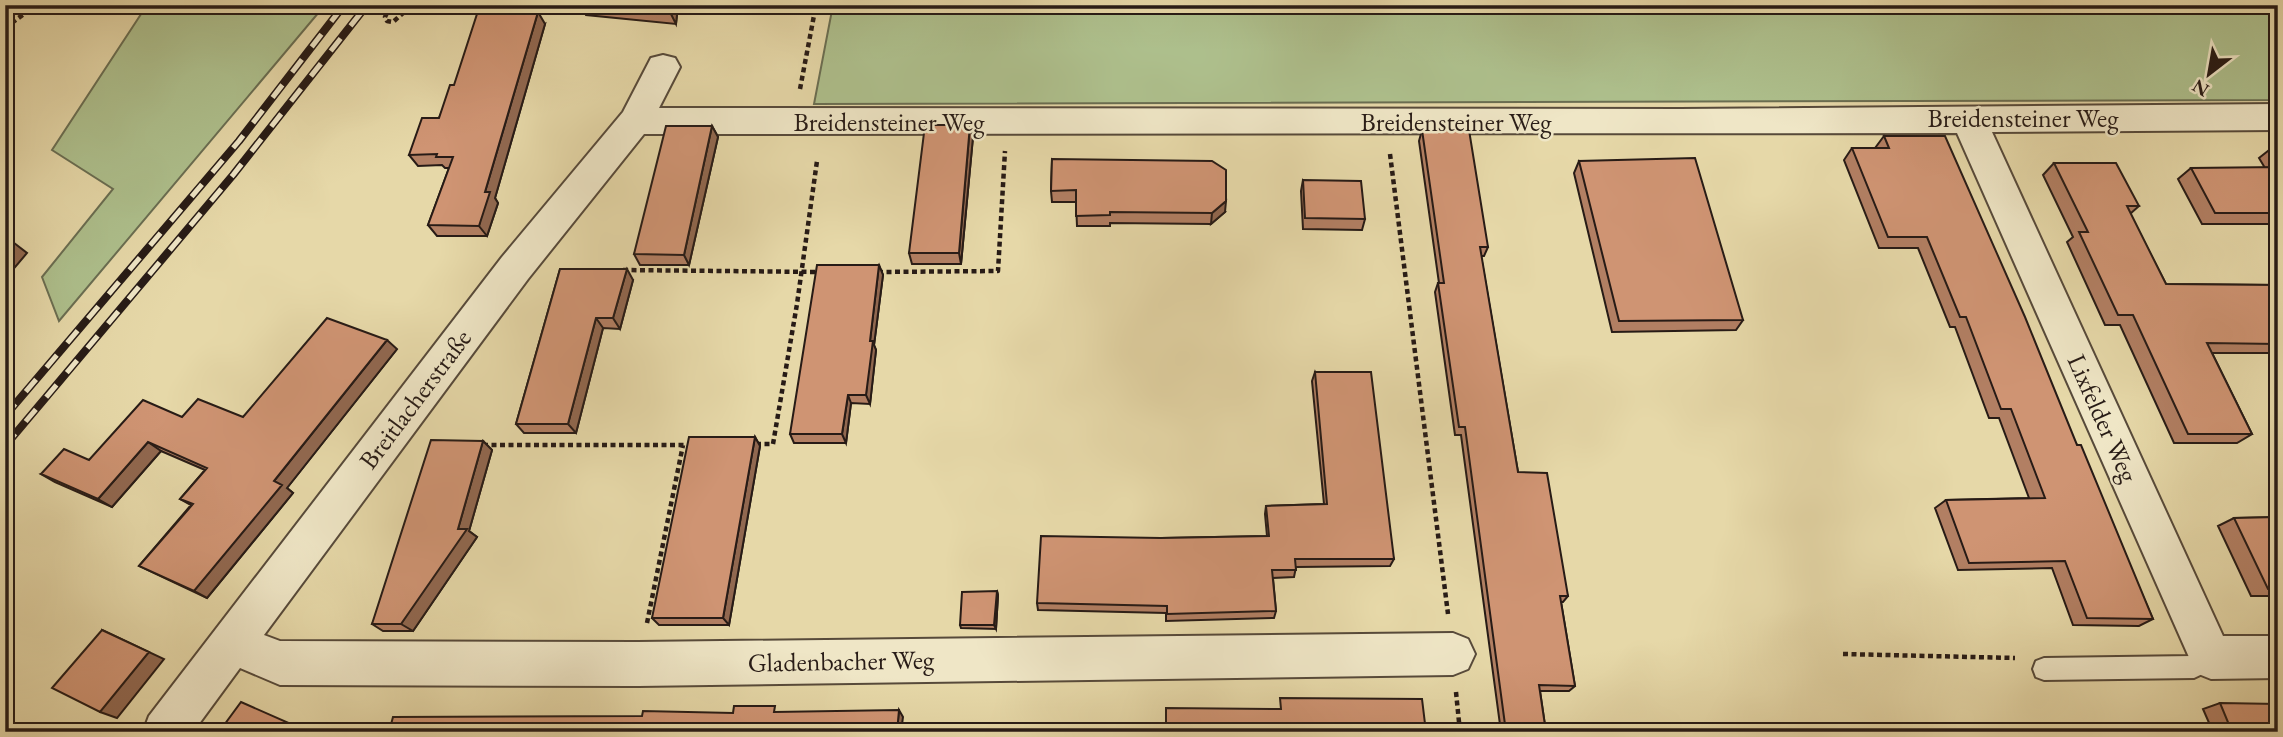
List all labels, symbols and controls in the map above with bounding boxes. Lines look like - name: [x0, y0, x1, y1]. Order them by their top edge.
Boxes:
- north arrow: [2174, 38, 2244, 108]
- text: N: [2187, 73, 2214, 103]
- street label: Breidensteiner Weg: [1928, 101, 2119, 135]
- street label: Breidensteiner Weg: [794, 105, 985, 139]
- street label: Breidensteiner Weg: [1361, 105, 1552, 139]
- street label: Breitlacherstraße: [351, 322, 479, 476]
- street label: Lixfelder Weg: [2060, 349, 2147, 488]
- street label: Gladenbacher Weg: [747, 642, 935, 680]

